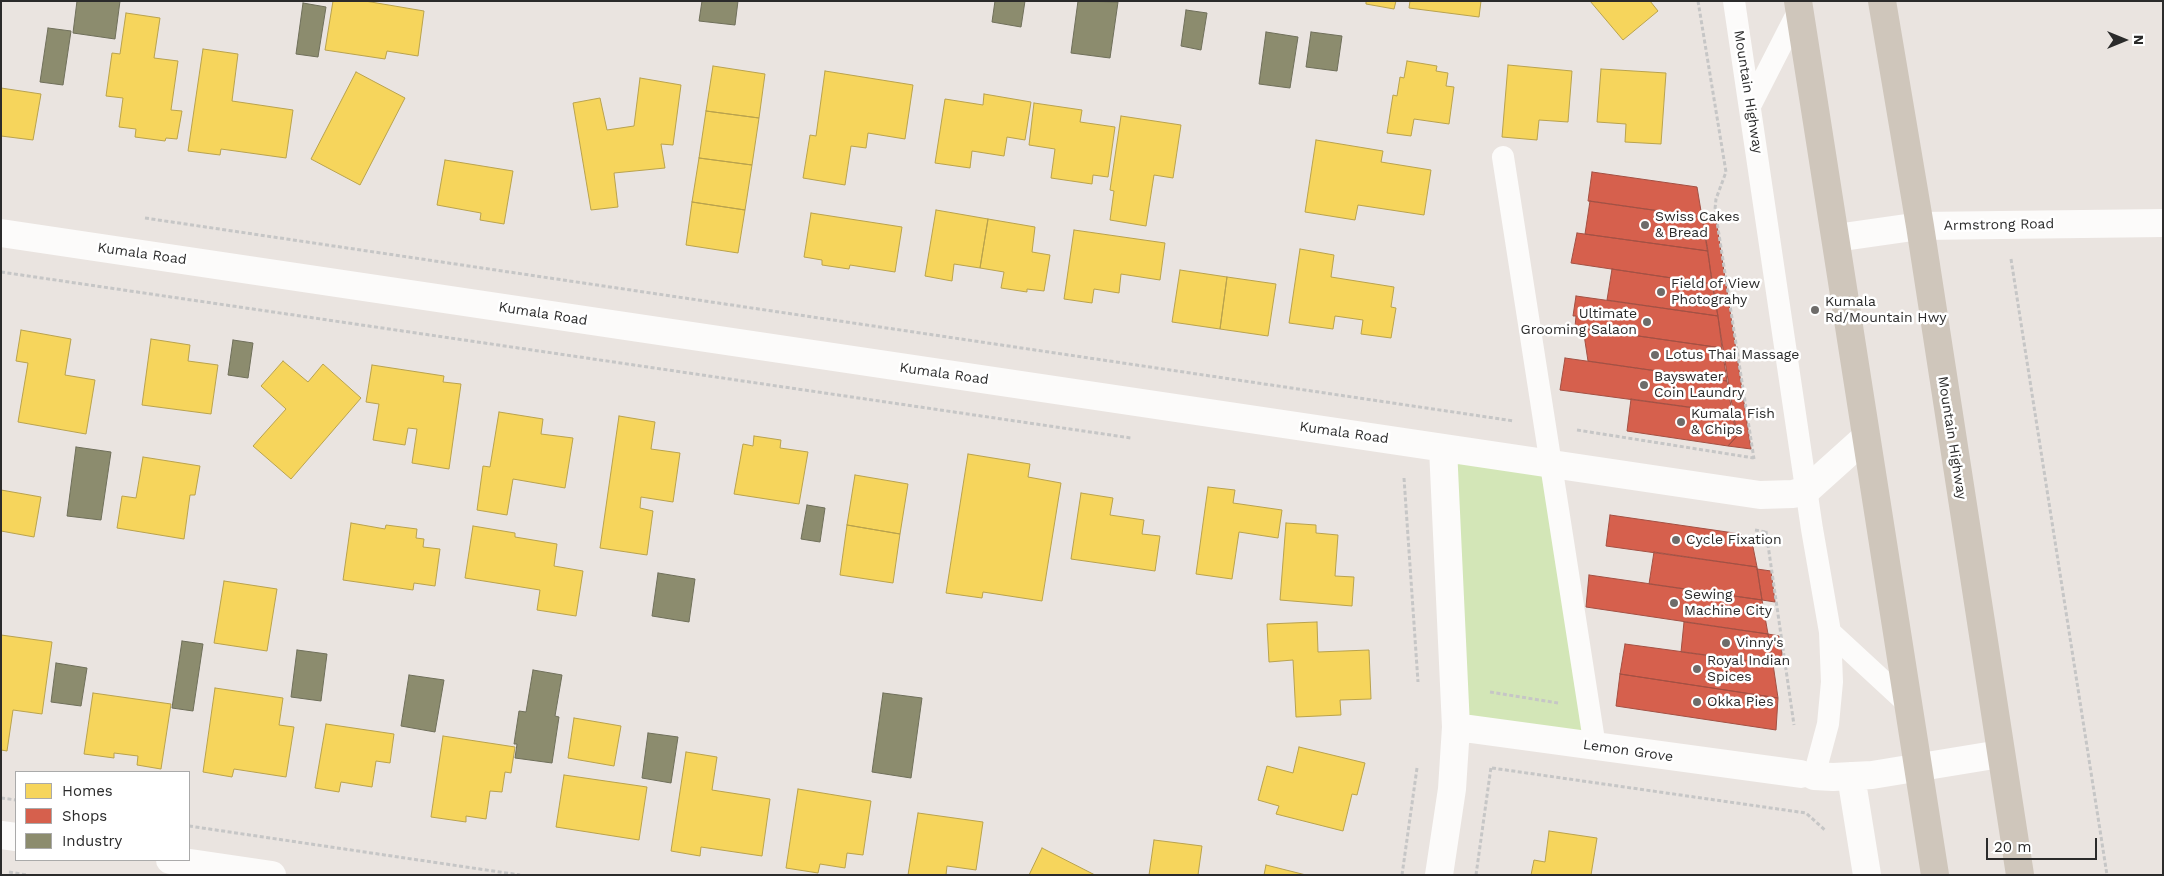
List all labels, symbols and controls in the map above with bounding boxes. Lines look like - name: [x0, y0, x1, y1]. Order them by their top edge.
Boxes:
- north arrow: [2099, 15, 2149, 65]
- street label: Mountain Highway: [1730, 29, 1766, 155]
- text: N: [2131, 35, 2147, 45]
- place label: Swiss Cakes & Bread: [1655, 209, 1740, 242]
- street label: Armstrong Road: [1944, 216, 2054, 234]
- marker: Swiss Cakes & Bread: [1639, 219, 1651, 231]
- street label: Kumala Road: [96, 239, 188, 269]
- place label: Field of View Photograhy: [1671, 276, 1760, 308]
- marker: Field of View Photograhy: [1655, 286, 1667, 298]
- place label: Kumala Rd/Mountain Hwy: [1825, 294, 1947, 326]
- street label: Kumala Road: [497, 299, 589, 329]
- marker: Kumala Rd/Mountain Hwy: [1809, 304, 1821, 316]
- place label: Ultimate Grooming Salaon: [1521, 306, 1637, 338]
- marker: Ultimate Grooming Salaon: [1641, 316, 1653, 328]
- place label: Lotus Thai Massage: [1665, 347, 1799, 363]
- marker: Lotus Thai Massage: [1649, 349, 1661, 361]
- street label: Kumala Road: [898, 359, 990, 389]
- place label: Bayswater Coin Laundry: [1654, 369, 1744, 402]
- street label: Mountain Highway: [1934, 375, 1970, 501]
- marker: Bayswater Coin Laundry: [1638, 379, 1650, 391]
- place label: Kumala Fish & Chips: [1691, 406, 1775, 438]
- marker: Kumala Fish & Chips: [1675, 416, 1687, 428]
- street label: Kumala Road: [1298, 418, 1390, 448]
- place label: Cycle Fixation: [1686, 532, 1782, 548]
- marker: Cycle Fixation: [1670, 534, 1682, 546]
- place label: Sewing Machine City: [1684, 587, 1772, 620]
- marker: Sewing Machine City: [1668, 597, 1680, 609]
- place label: Vinny's: [1736, 635, 1784, 651]
- marker: Vinny's: [1720, 637, 1732, 649]
- place label: Royal Indian Spices: [1707, 653, 1790, 686]
- marker: Royal Indian Spices: [1691, 663, 1703, 675]
- place label: Okka Pies: [1707, 694, 1774, 710]
- marker: Okka Pies: [1691, 696, 1703, 708]
- street label: Lemon Grove: [1582, 736, 1674, 766]
- legend: [15, 771, 190, 861]
- text: Homes: [62, 782, 113, 800]
- text: Shops: [62, 807, 107, 825]
- scale bar: [1989, 828, 2100, 860]
- text: Industry: [62, 832, 122, 850]
- text: 20 m: [1994, 838, 2032, 856]

